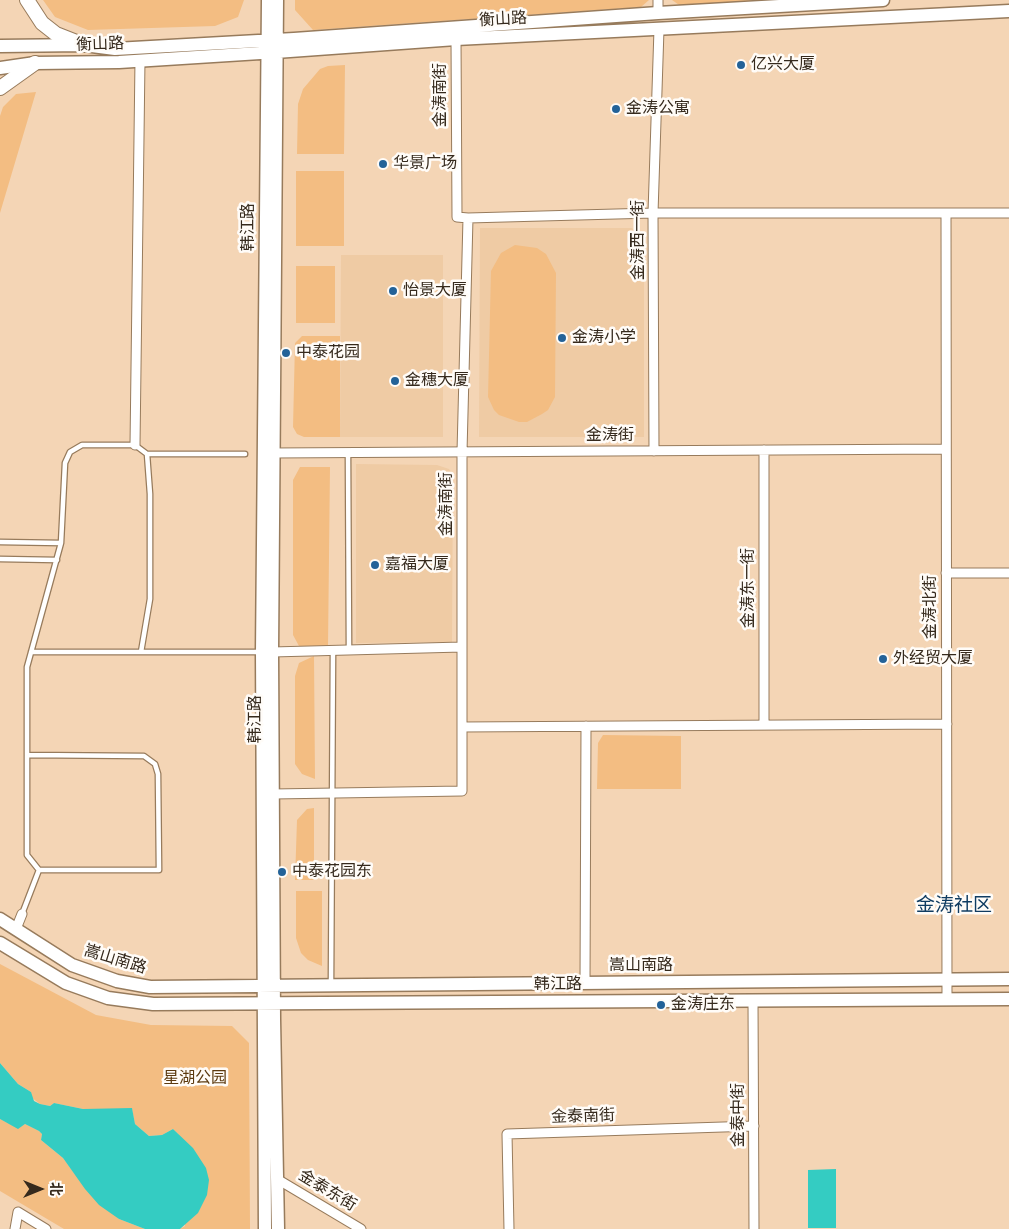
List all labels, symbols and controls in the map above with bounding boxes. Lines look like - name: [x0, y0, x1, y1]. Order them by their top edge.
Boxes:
- street label: 衡山路: [479, 9, 527, 31]
- street label: 衡山路: [76, 35, 124, 55]
- place label: 亿兴大厦: [751, 55, 815, 75]
- marker: 亿兴大厦: [735, 59, 747, 71]
- street label: 金涛南街: [431, 63, 451, 127]
- place label: 金涛公寓: [626, 99, 690, 119]
- marker: 金涛公寓: [610, 103, 622, 115]
- place label: 华景广场: [393, 154, 457, 174]
- marker: 华景广场: [377, 158, 389, 170]
- street label: 金涛西一街: [629, 200, 649, 280]
- street label: 韩江路: [239, 203, 259, 251]
- place label: 怡景大厦: [403, 281, 467, 301]
- marker: 怡景大厦: [387, 285, 399, 297]
- place label: 金涛小学: [572, 328, 636, 348]
- marker: 金涛小学: [556, 332, 568, 344]
- place label: 中泰花园: [296, 343, 360, 363]
- marker: 中泰花园: [280, 347, 292, 359]
- place label: 金穗大厦: [405, 371, 469, 391]
- marker: 金穗大厦: [389, 375, 401, 387]
- street label: 金涛街: [586, 426, 634, 446]
- street label: 金涛南街: [437, 472, 457, 536]
- street label: 金涛东一街: [739, 548, 759, 628]
- place label: 嘉福大厦: [385, 555, 449, 575]
- marker: 嘉福大厦: [369, 559, 381, 571]
- street label: 金涛北街: [921, 575, 941, 639]
- place label: 外经贸大厦: [893, 649, 973, 669]
- marker: 外经贸大厦: [877, 653, 889, 665]
- street label: 韩江路: [246, 695, 266, 743]
- place label: 中泰花园东: [292, 862, 372, 882]
- marker: 中泰花园东: [276, 866, 288, 878]
- district label: 金涛社区: [916, 895, 992, 917]
- street label: 嵩山南路: [82, 941, 148, 979]
- street label: 嵩山南路: [609, 956, 673, 976]
- street label: 韩江路: [534, 975, 582, 995]
- place label: 金涛庄东: [671, 995, 735, 1015]
- marker: 金涛庄东: [655, 999, 667, 1011]
- park label: 星湖公园: [163, 1069, 227, 1089]
- street label: 金泰中街: [729, 1083, 749, 1147]
- street label: 金泰南街: [551, 1106, 615, 1128]
- north arrow: [15, 1164, 65, 1214]
- street label: 金泰东街: [295, 1166, 359, 1216]
- text: 北: [47, 1182, 64, 1196]

